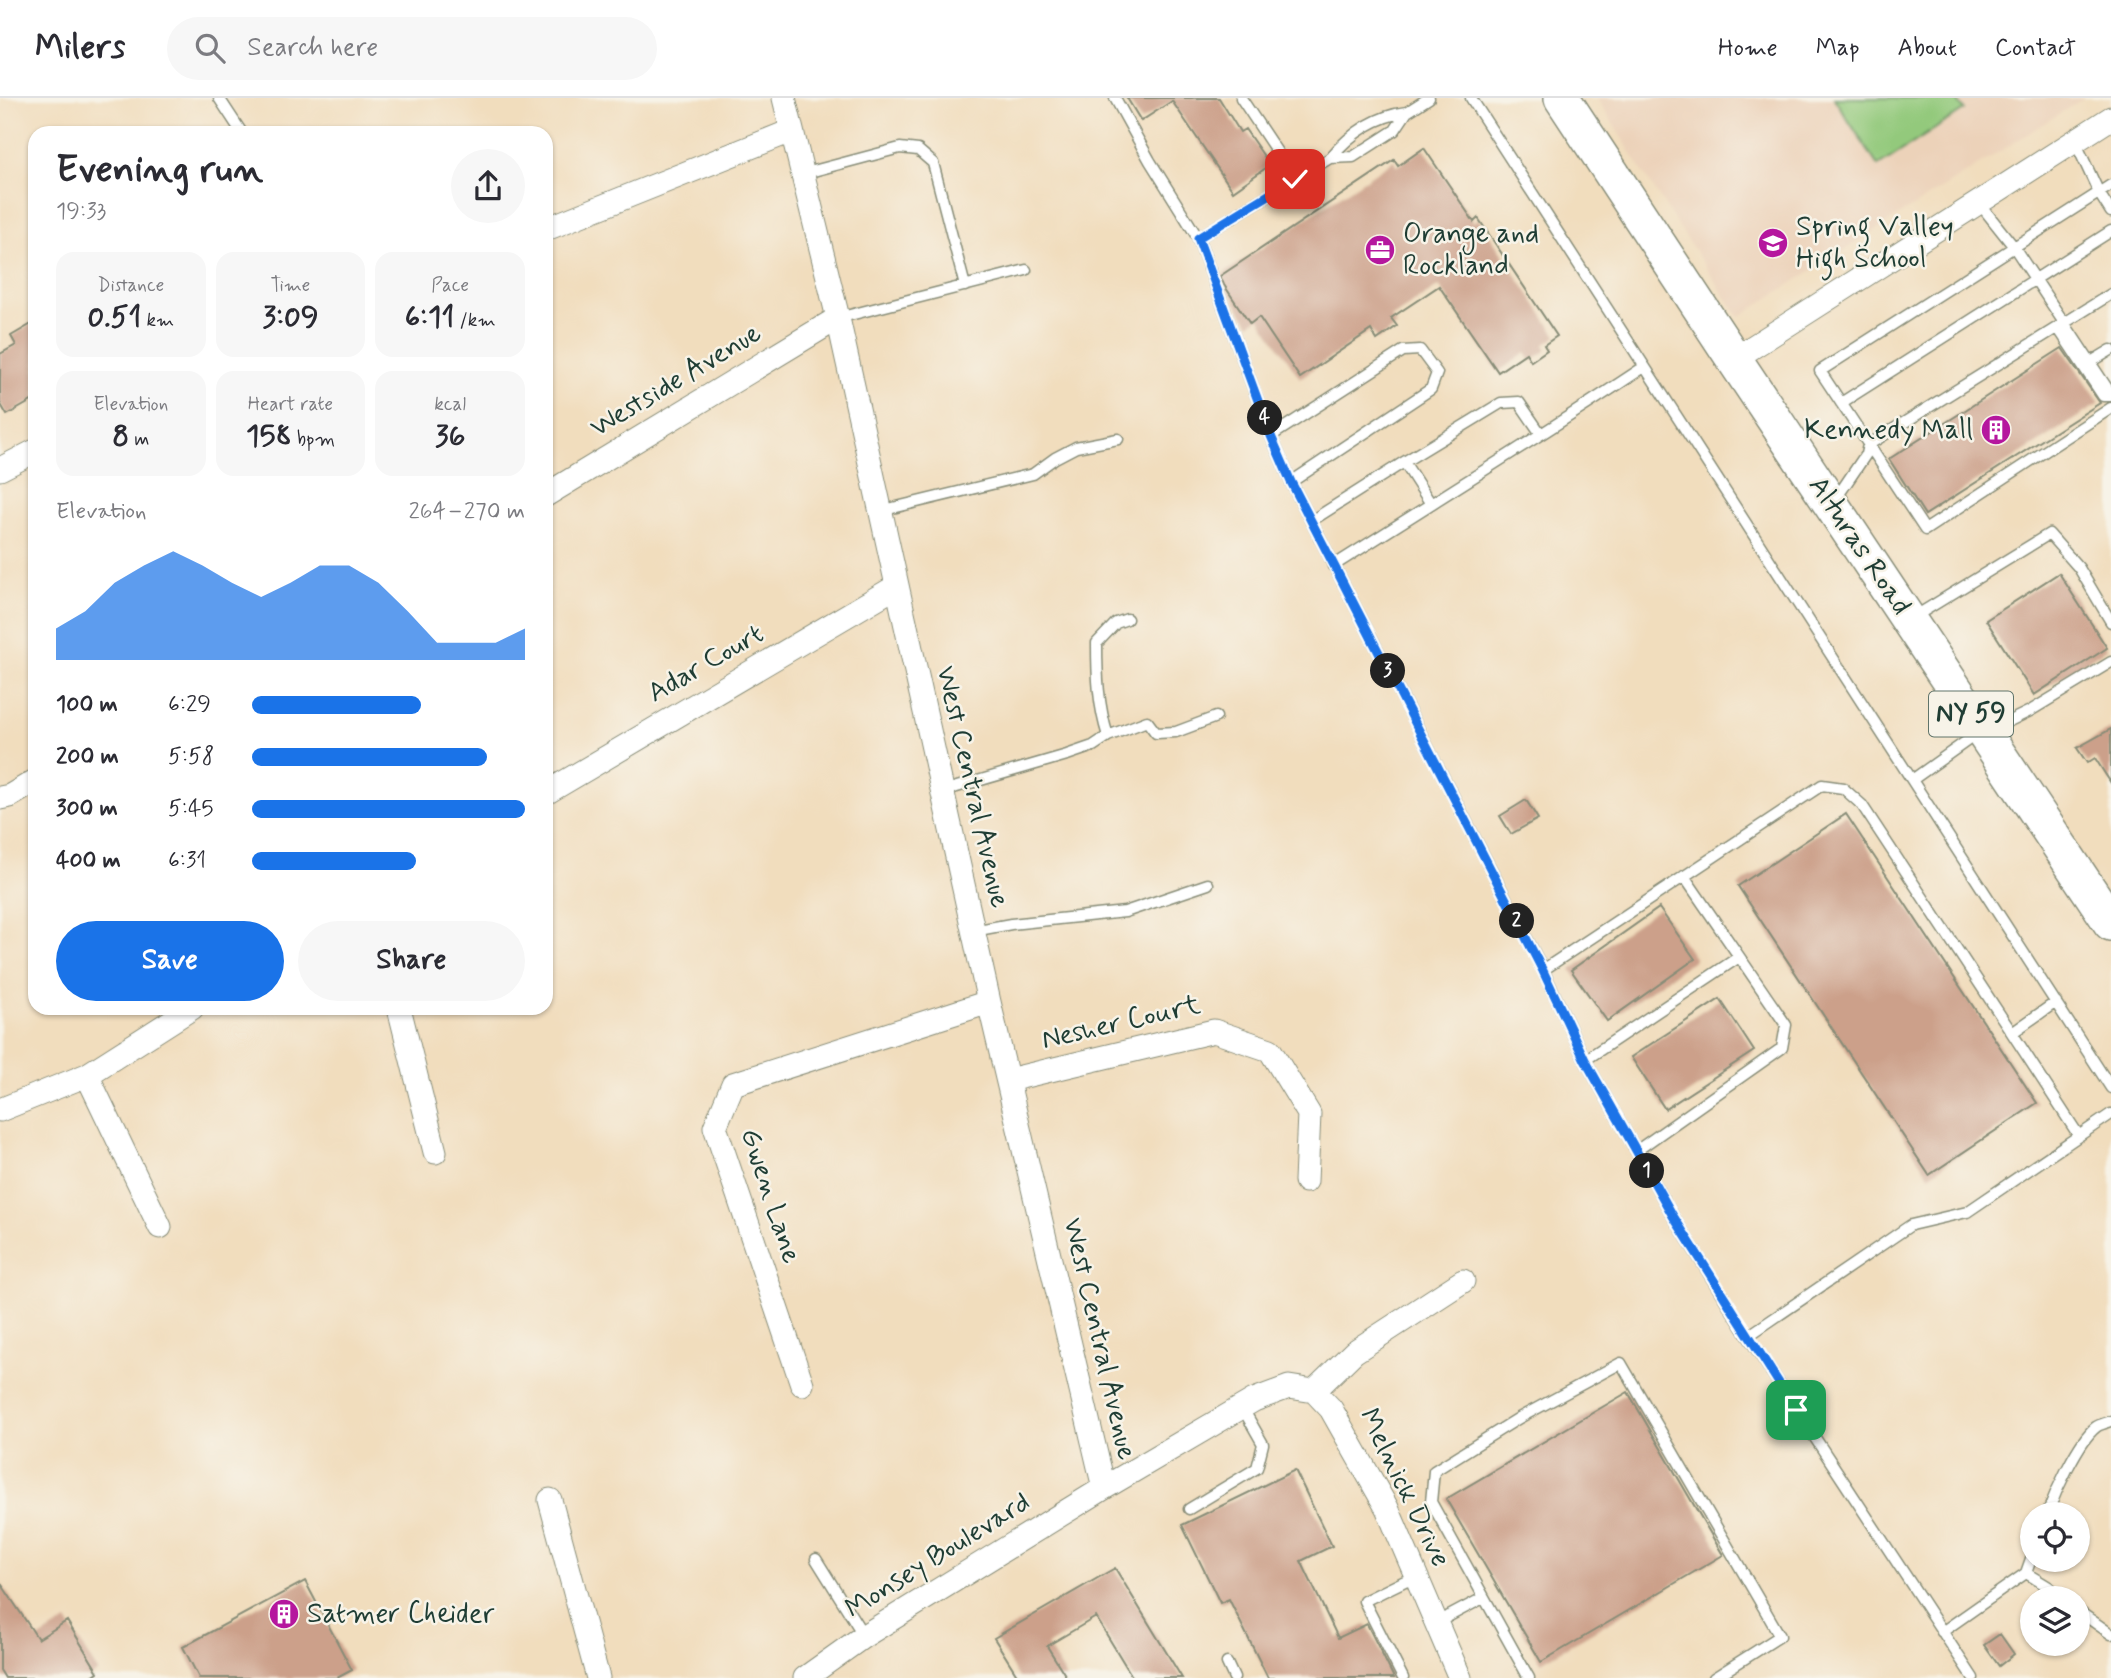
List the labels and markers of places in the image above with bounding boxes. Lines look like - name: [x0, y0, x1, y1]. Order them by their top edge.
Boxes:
- pin: [1265, 149, 1325, 209]
- place label: Spring Valley High School: [1796, 209, 1954, 281]
- place label: Orange and Rockland: [1403, 216, 1539, 285]
- school or university icon: Spring Valley High School: [1756, 226, 1790, 260]
- office icon: Orange and Rockland: [1363, 233, 1397, 267]
- pin: 4: [1248, 400, 1282, 436]
- place label: Kennedy Mall: [1804, 412, 1973, 449]
- building icon: Kennedy Mall: [1979, 413, 2013, 447]
- pin: 3: [1370, 654, 1406, 688]
- pin: 2: [1500, 904, 1534, 938]
- pin: 1: [1630, 1154, 1664, 1188]
- pin: [1766, 1380, 1826, 1440]
- place label: Satmer Cheider: [307, 1596, 495, 1633]
- building icon: Satmer Cheider: [267, 1597, 301, 1631]

